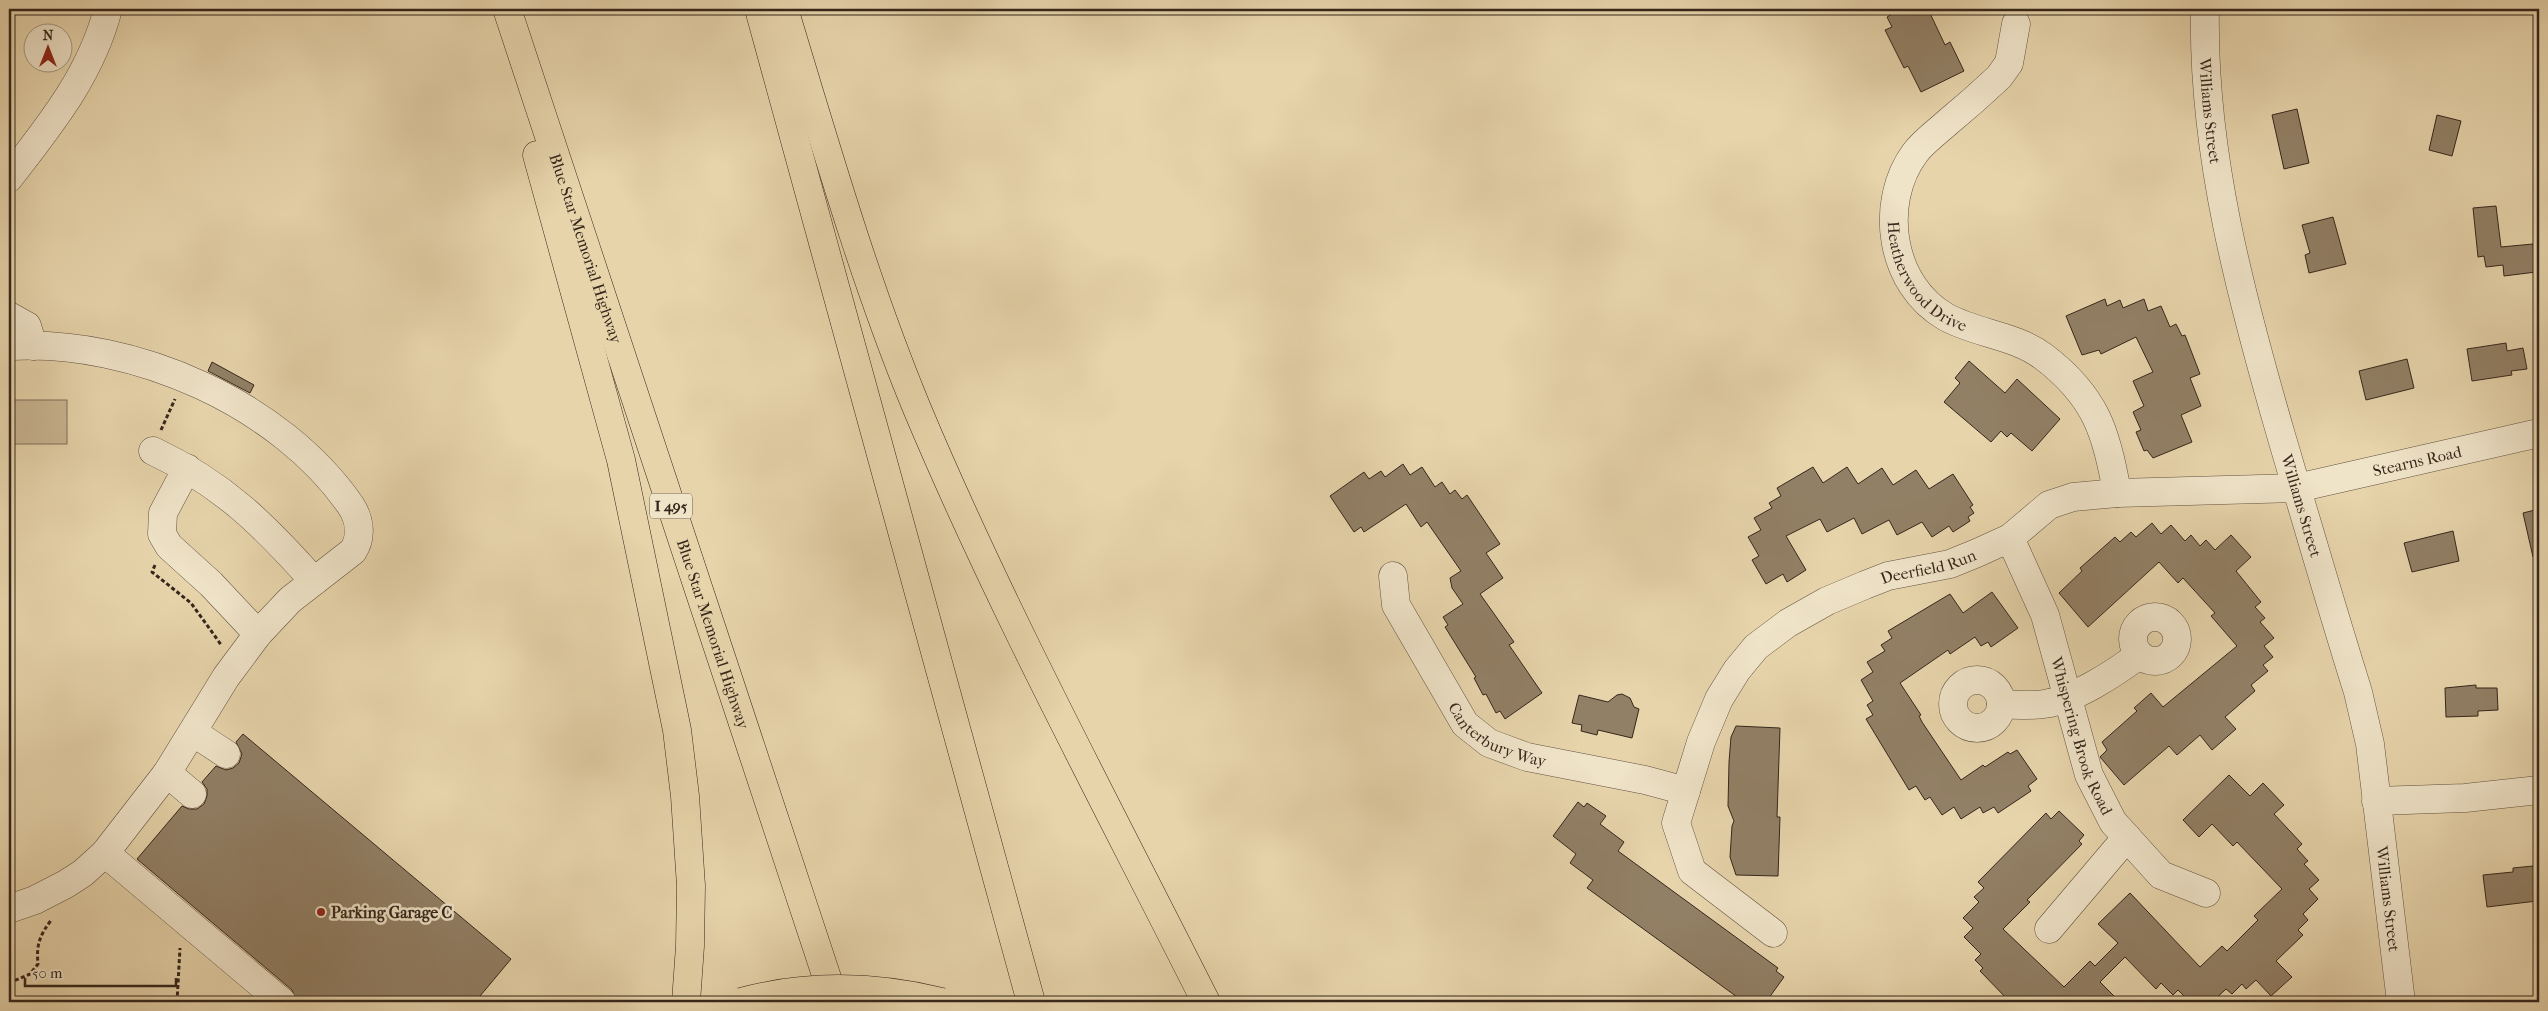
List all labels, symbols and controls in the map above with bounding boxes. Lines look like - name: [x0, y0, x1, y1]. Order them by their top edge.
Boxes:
- north arrow: [22, 22, 72, 72]
- text: N: [43, 27, 54, 44]
- street label: Williams Street: [2196, 56, 2226, 165]
- street label: Blue Star Memorial Highway: [546, 151, 626, 346]
- street label: Heatherwood Drive: [1884, 221, 1970, 335]
- street label: Stearns Road: [2371, 441, 2464, 480]
- street label: Williams Street: [2277, 451, 2326, 559]
- road number: I 495: [650, 494, 692, 518]
- street label: Blue Star Memorial Highway: [673, 536, 754, 732]
- street label: Deerfield Run: [1877, 545, 1979, 588]
- street label: Whispering Brook Road: [2047, 654, 2117, 818]
- street label: Canterbury Way: [1445, 699, 1548, 770]
- street label: Williams Street: [2373, 844, 2404, 953]
- place label: Parking Garage C: [331, 903, 453, 923]
- marker: Parking Garage C: [315, 906, 327, 918]
- scale bar: [25, 956, 176, 988]
- text: 50 m: [32, 964, 63, 982]

